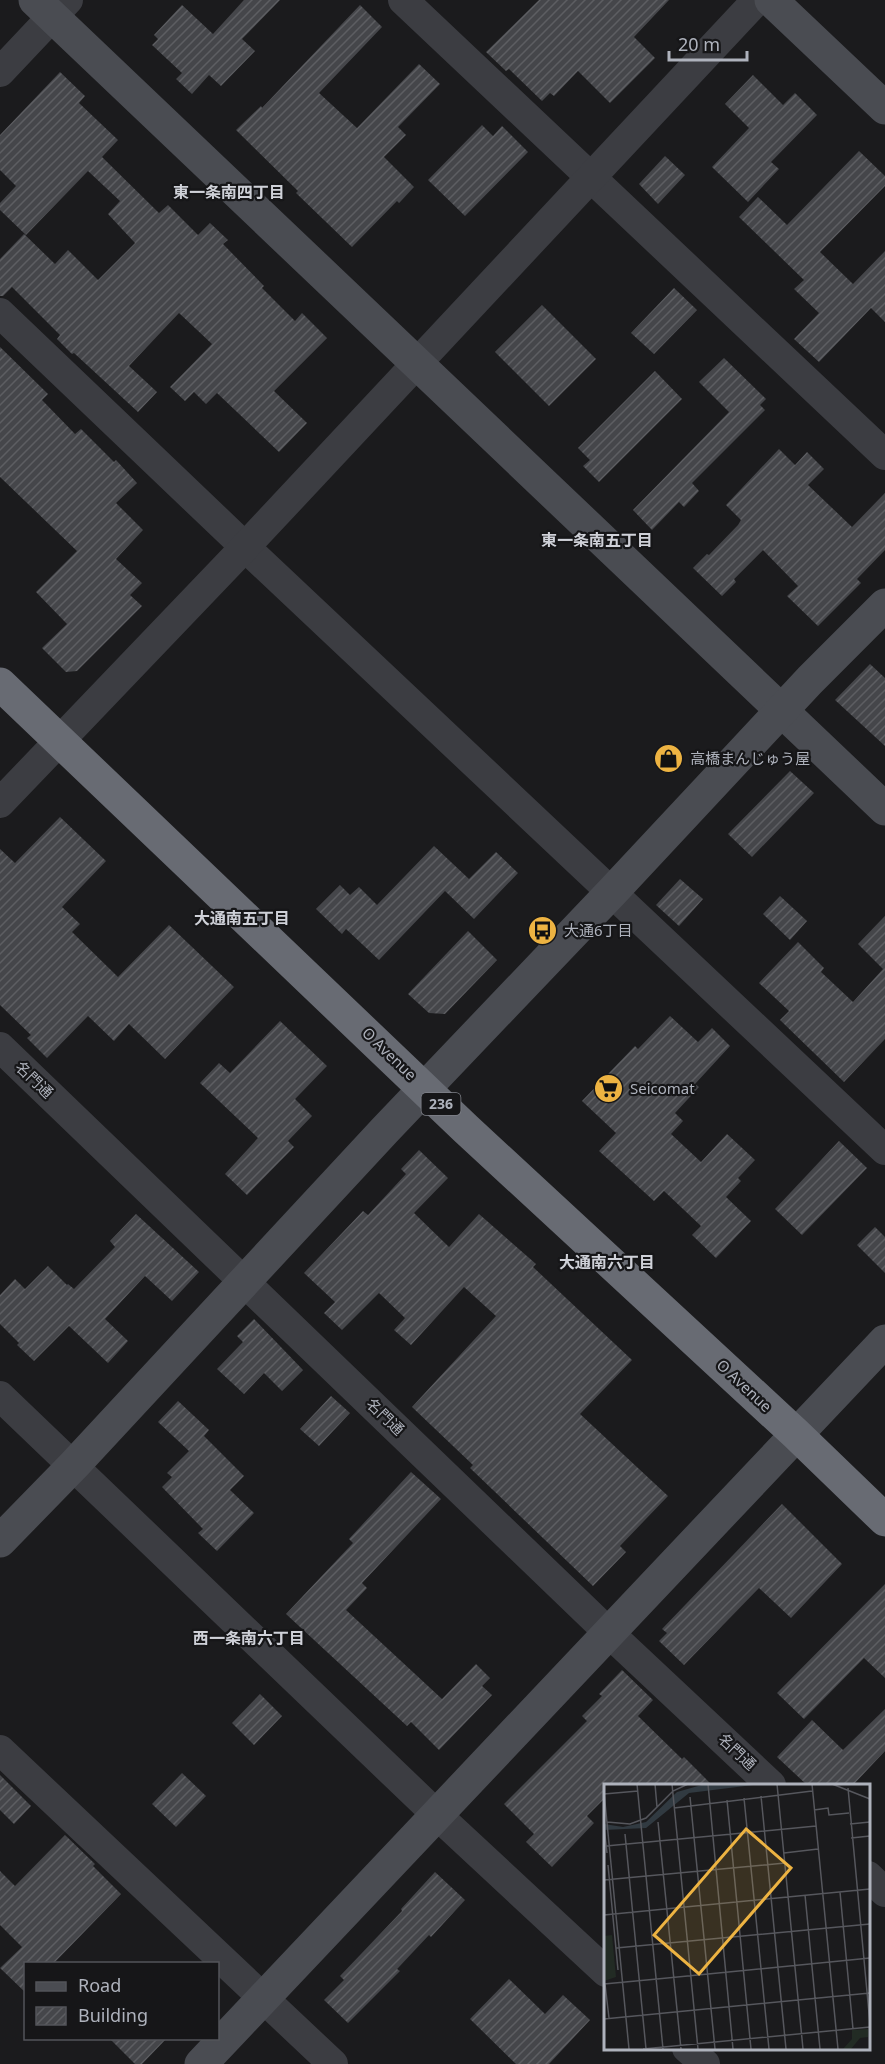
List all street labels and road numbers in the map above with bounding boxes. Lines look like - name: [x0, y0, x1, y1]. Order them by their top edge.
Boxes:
- street label: O Avenue: [358, 1022, 421, 1084]
- street label: 名門通: [12, 1056, 58, 1102]
- road number: 236: [422, 1093, 460, 1115]
- street label: O Avenue: [713, 1355, 776, 1416]
- street label: 名門通: [363, 1393, 409, 1439]
- street label: 名門通: [714, 1729, 761, 1774]

